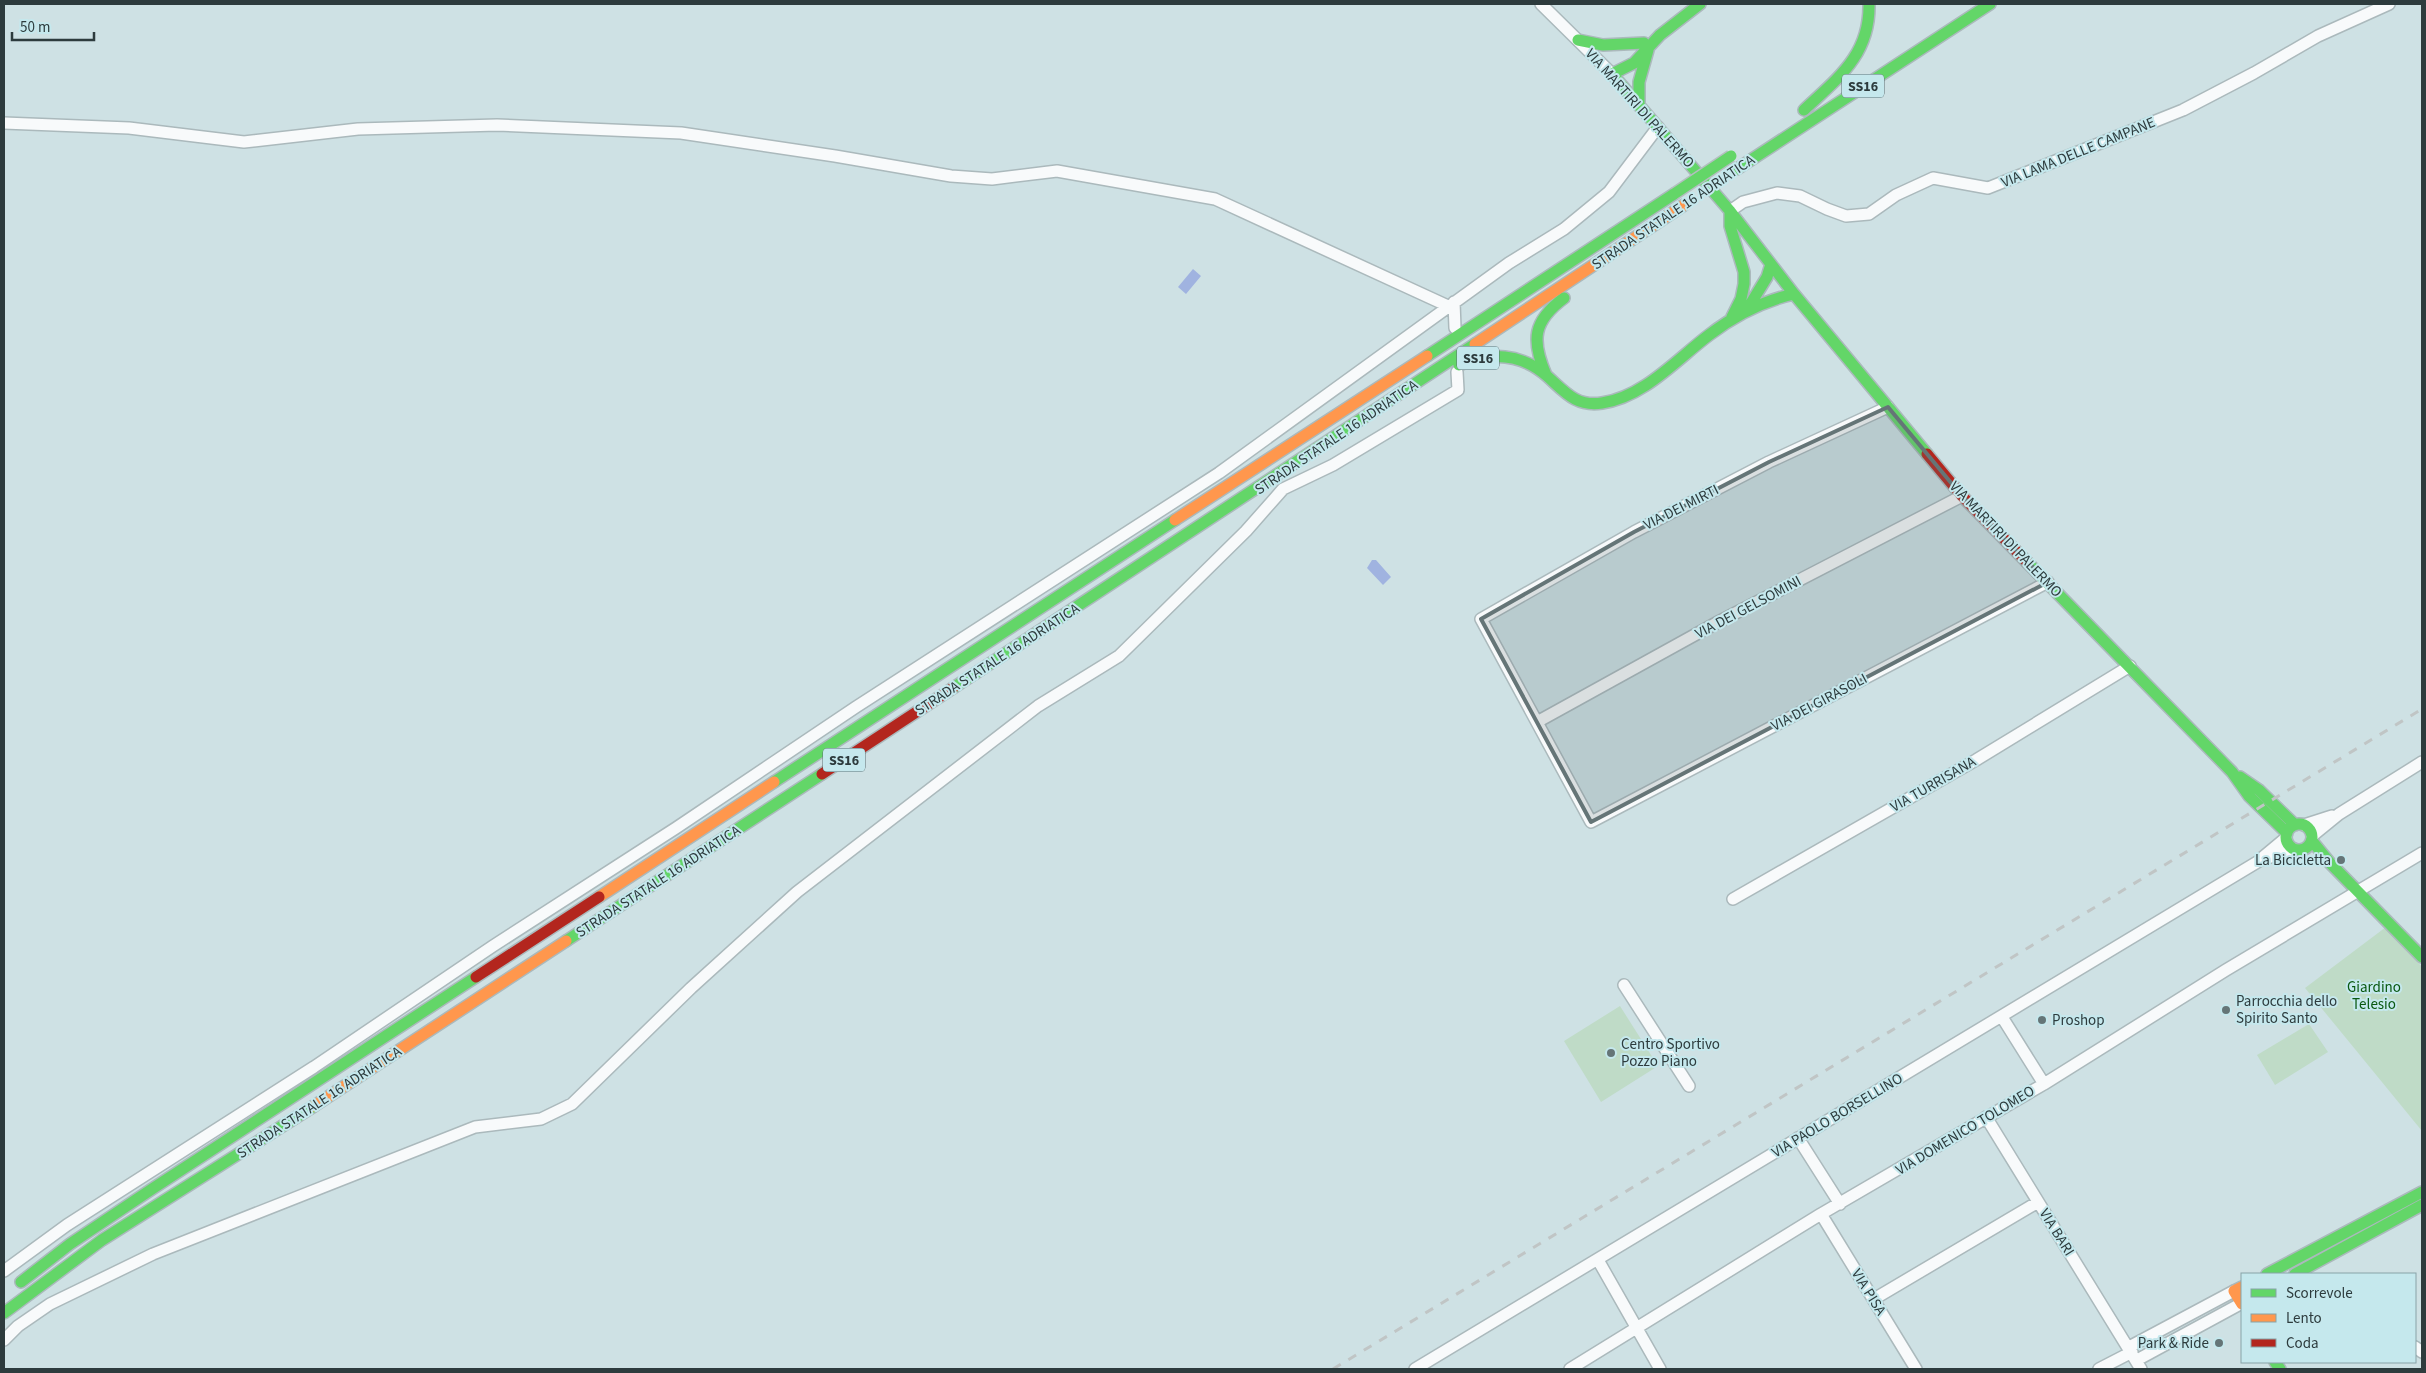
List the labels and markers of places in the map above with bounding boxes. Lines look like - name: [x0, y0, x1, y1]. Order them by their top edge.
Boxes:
- place label: La Bicicletta: [2255, 850, 2331, 871]
- marker: La Bicicletta: [2335, 854, 2347, 866]
- place label: Parrocchia dello Spirito Santo: [2236, 991, 2337, 1029]
- marker: Parrocchia dello Spirito Santo: [2220, 1004, 2232, 1016]
- place label: Proshop: [2052, 1010, 2105, 1031]
- marker: Proshop: [2036, 1014, 2048, 1026]
- place label: Centro Sportivo Pozzo Piano: [1621, 1034, 1720, 1072]
- marker: Centro Sportivo Pozzo Piano: [1605, 1047, 1617, 1059]
- place label: Park & Ride: [2138, 1333, 2209, 1354]
- marker: Park & Ride: [2213, 1337, 2225, 1349]

